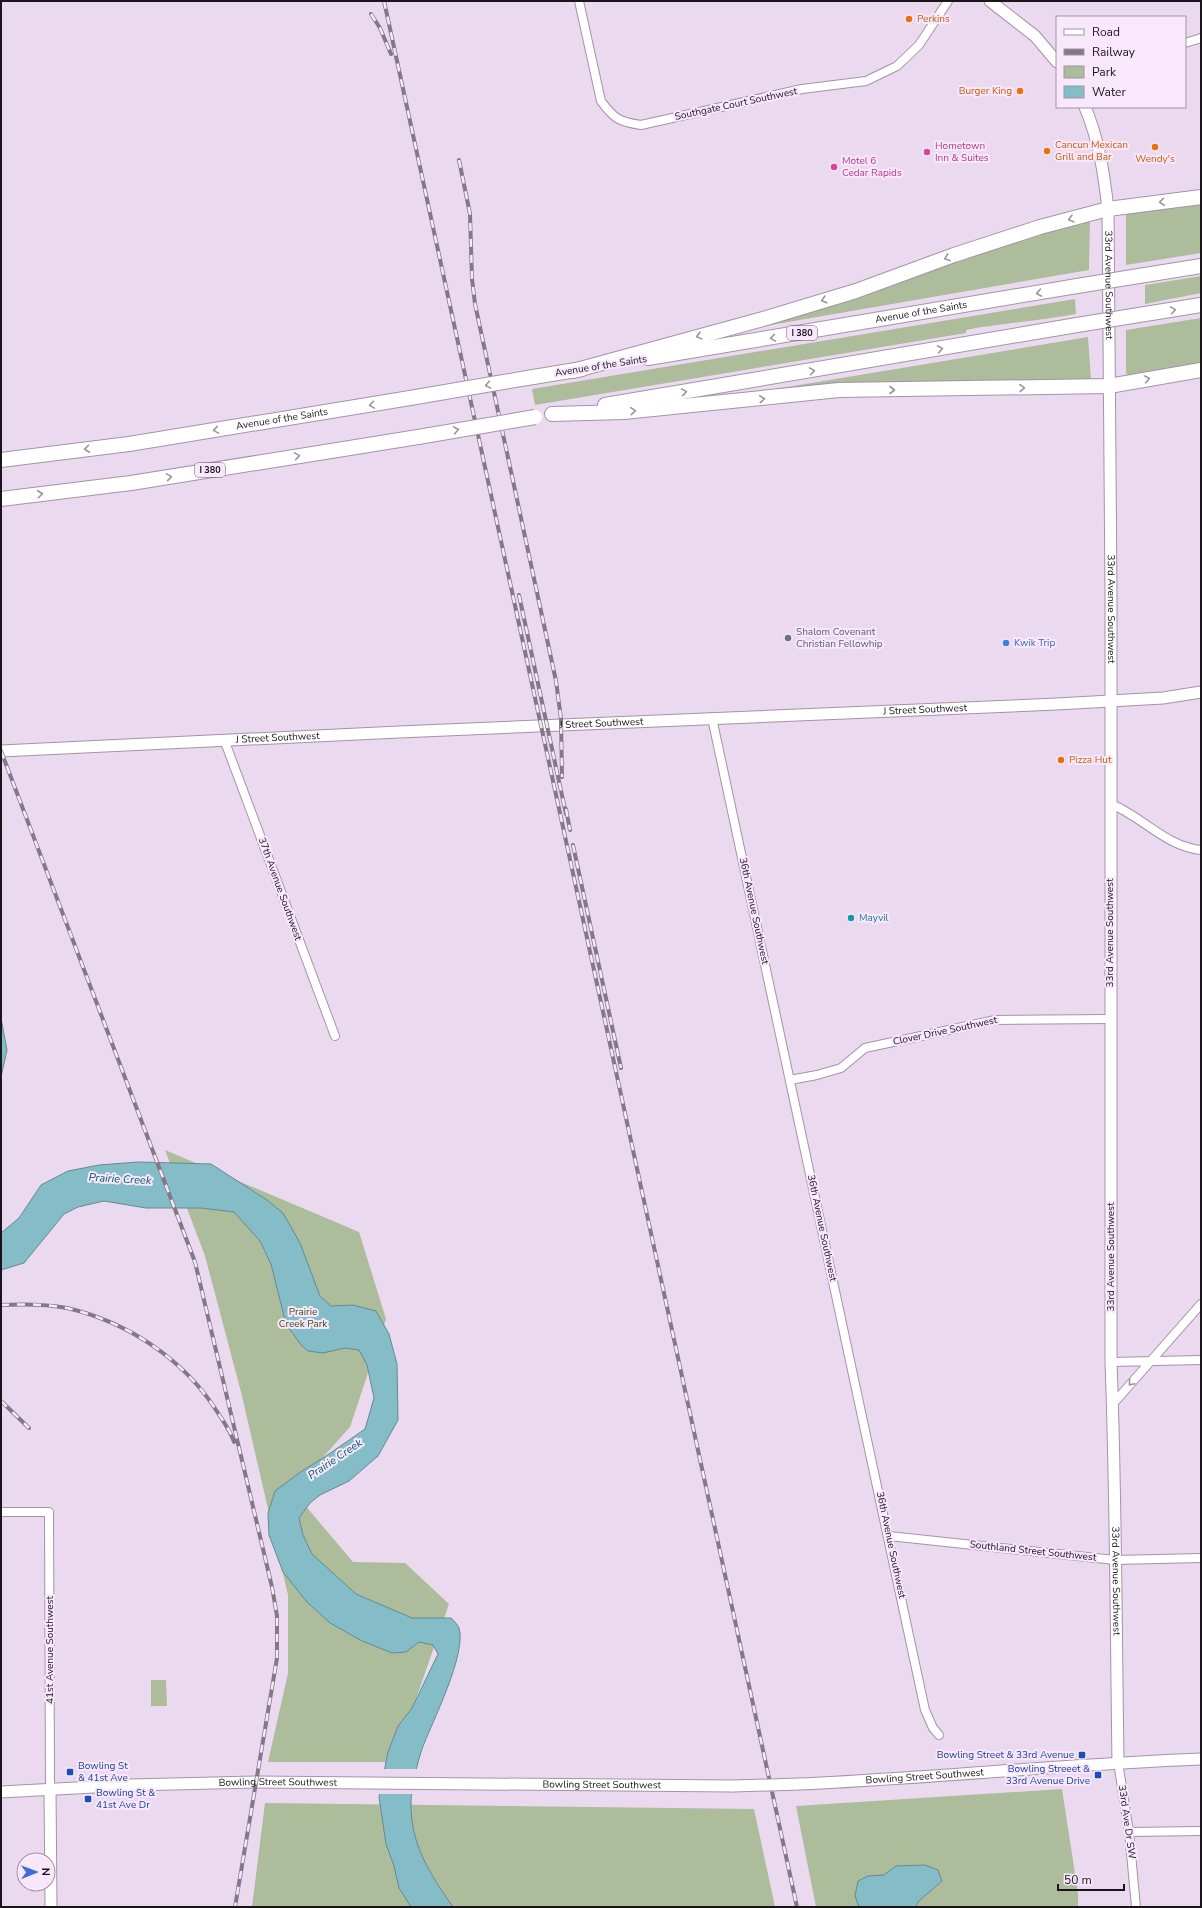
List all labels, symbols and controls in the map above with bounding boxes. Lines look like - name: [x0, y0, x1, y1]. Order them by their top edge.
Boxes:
- place label: Perkins: [917, 12, 950, 26]
- marker: Perkins: [904, 14, 914, 24]
- legend: [1056, 16, 1186, 108]
- text: Road: [1092, 24, 1120, 40]
- text: Railway: [1092, 44, 1136, 60]
- text: Park: [1092, 64, 1117, 80]
- street label: Southgate Court Southwest: [673, 84, 799, 124]
- place label: Burger King: [959, 84, 1012, 98]
- text: Water: [1092, 84, 1126, 100]
- marker: Burger King: [1015, 86, 1025, 96]
- place label: Cancun Mexican Grill and Bar: [1055, 138, 1128, 164]
- place label: Hometown Inn & Suites: [935, 139, 989, 165]
- marker: Wendy's: [1150, 142, 1160, 152]
- marker: Cancun Mexican Grill and Bar: [1042, 146, 1052, 156]
- marker: Hometown Inn & Suites: [922, 147, 932, 157]
- place label: Wendy's: [1135, 152, 1175, 166]
- place label: Motel 6 Cedar Rapids: [842, 154, 902, 180]
- marker: Motel 6 Cedar Rapids: [829, 162, 839, 172]
- one-way arrow: [1159, 197, 1165, 206]
- one-way arrow: [1067, 214, 1074, 223]
- street label: 33rd Avenue Southwest: [1101, 231, 1116, 340]
- one-way arrow: [943, 253, 950, 261]
- one-way arrow: [1036, 288, 1042, 297]
- one-way arrow: [821, 295, 828, 304]
- street label: Avenue of the Saints: [874, 298, 968, 327]
- one-way arrow: [1170, 306, 1176, 314]
- road number: I 380: [787, 326, 817, 340]
- one-way arrow: [696, 331, 703, 340]
- one-way arrow: [770, 333, 776, 342]
- one-way arrow: [937, 345, 944, 354]
- street label: Avenue of the Saints: [554, 352, 648, 380]
- one-way arrow: [809, 367, 815, 376]
- one-way arrow: [1144, 376, 1150, 384]
- one-way arrow: [485, 380, 491, 389]
- one-way arrow: [1019, 384, 1025, 392]
- one-way arrow: [889, 386, 895, 394]
- one-way arrow: [681, 388, 687, 397]
- one-way arrow: [759, 395, 765, 404]
- one-way arrow: [369, 400, 375, 408]
- street label: Avenue of the Saints: [235, 405, 329, 433]
- one-way arrow: [630, 407, 636, 416]
- one-way arrow: [213, 425, 219, 434]
- one-way arrow: [453, 426, 460, 435]
- one-way arrow: [84, 445, 91, 454]
- one-way arrow: [294, 452, 300, 461]
- road number: I 380: [195, 463, 225, 477]
- one-way arrow: [165, 473, 172, 482]
- one-way arrow: [37, 490, 43, 499]
- street label: 33rd Avenue Southwest: [1104, 554, 1118, 664]
- place label: Shalom Covenant Christian Fellowhip: [796, 625, 883, 651]
- marker: Shalom Covenant Christian Fellowhip: [783, 633, 793, 643]
- place label: Kwik Trip: [1014, 636, 1055, 650]
- marker: Kwik Trip: [1001, 638, 1011, 648]
- street label: J Street Southwest: [882, 701, 968, 718]
- street label: J Street Southwest: [558, 715, 644, 732]
- street label: J Street Southwest: [234, 729, 321, 747]
- place label: Pizza Hut: [1069, 753, 1112, 767]
- marker: Pizza Hut: [1056, 755, 1066, 765]
- street label: 37th Avenue Southwest: [255, 836, 305, 943]
- street label: 36th Avenue Southwest: [736, 856, 772, 966]
- street label: 33rd Avenue Southwest: [1103, 878, 1117, 987]
- place label: Mayvil: [859, 911, 889, 925]
- marker: Mayvil: [846, 913, 856, 923]
- street label: Clover Drive Southwest: [892, 1013, 999, 1049]
- water label: Prairie Creek: [88, 1170, 152, 1188]
- street label: 36th Avenue Southwest: [804, 1173, 840, 1283]
- street label: 33rd Avenue Southwest: [1104, 1202, 1118, 1311]
- park label: Prairie Creek Park: [279, 1305, 328, 1331]
- one-way arrow: [1129, 1378, 1136, 1385]
- water label: Prairie Creek: [305, 1435, 366, 1483]
- street label: 36th Avenue Southwest: [873, 1490, 909, 1600]
- street label: 33rd Avenue Southwest: [1108, 1526, 1123, 1636]
- street label: Southland Street Southwest: [969, 1537, 1097, 1565]
- street label: 41st Avenue Southwest: [43, 1596, 57, 1704]
- place label: Bowling Street & 33rd Avenue: [937, 1748, 1074, 1762]
- marker: Bowling Street & 33rd Avenue: [1077, 1750, 1087, 1760]
- place label: Bowling St & 41st Ave: [78, 1759, 128, 1785]
- place label: Bowling Streeet & 33rd Avenue Drive: [1006, 1762, 1090, 1788]
- street label: Bowling Street Southwest: [865, 1765, 985, 1787]
- marker: Bowling St & 41st Ave: [65, 1767, 75, 1777]
- marker: Bowling Streeet & 33rd Avenue Drive: [1093, 1770, 1103, 1780]
- street label: Bowling Street Southwest: [218, 1775, 338, 1790]
- street label: Bowling Street Southwest: [542, 1777, 662, 1792]
- street label: 33rd Ave Dr SW: [1115, 1784, 1139, 1860]
- place label: Bowling St & 41st Ave Dr: [96, 1786, 155, 1812]
- marker: Bowling St & 41st Ave Dr: [83, 1794, 93, 1804]
- north arrow: [16, 1852, 56, 1892]
- scale bar: [1058, 1866, 1124, 1892]
- text: N: [38, 1868, 53, 1876]
- text: 50 m: [1064, 1872, 1092, 1888]

